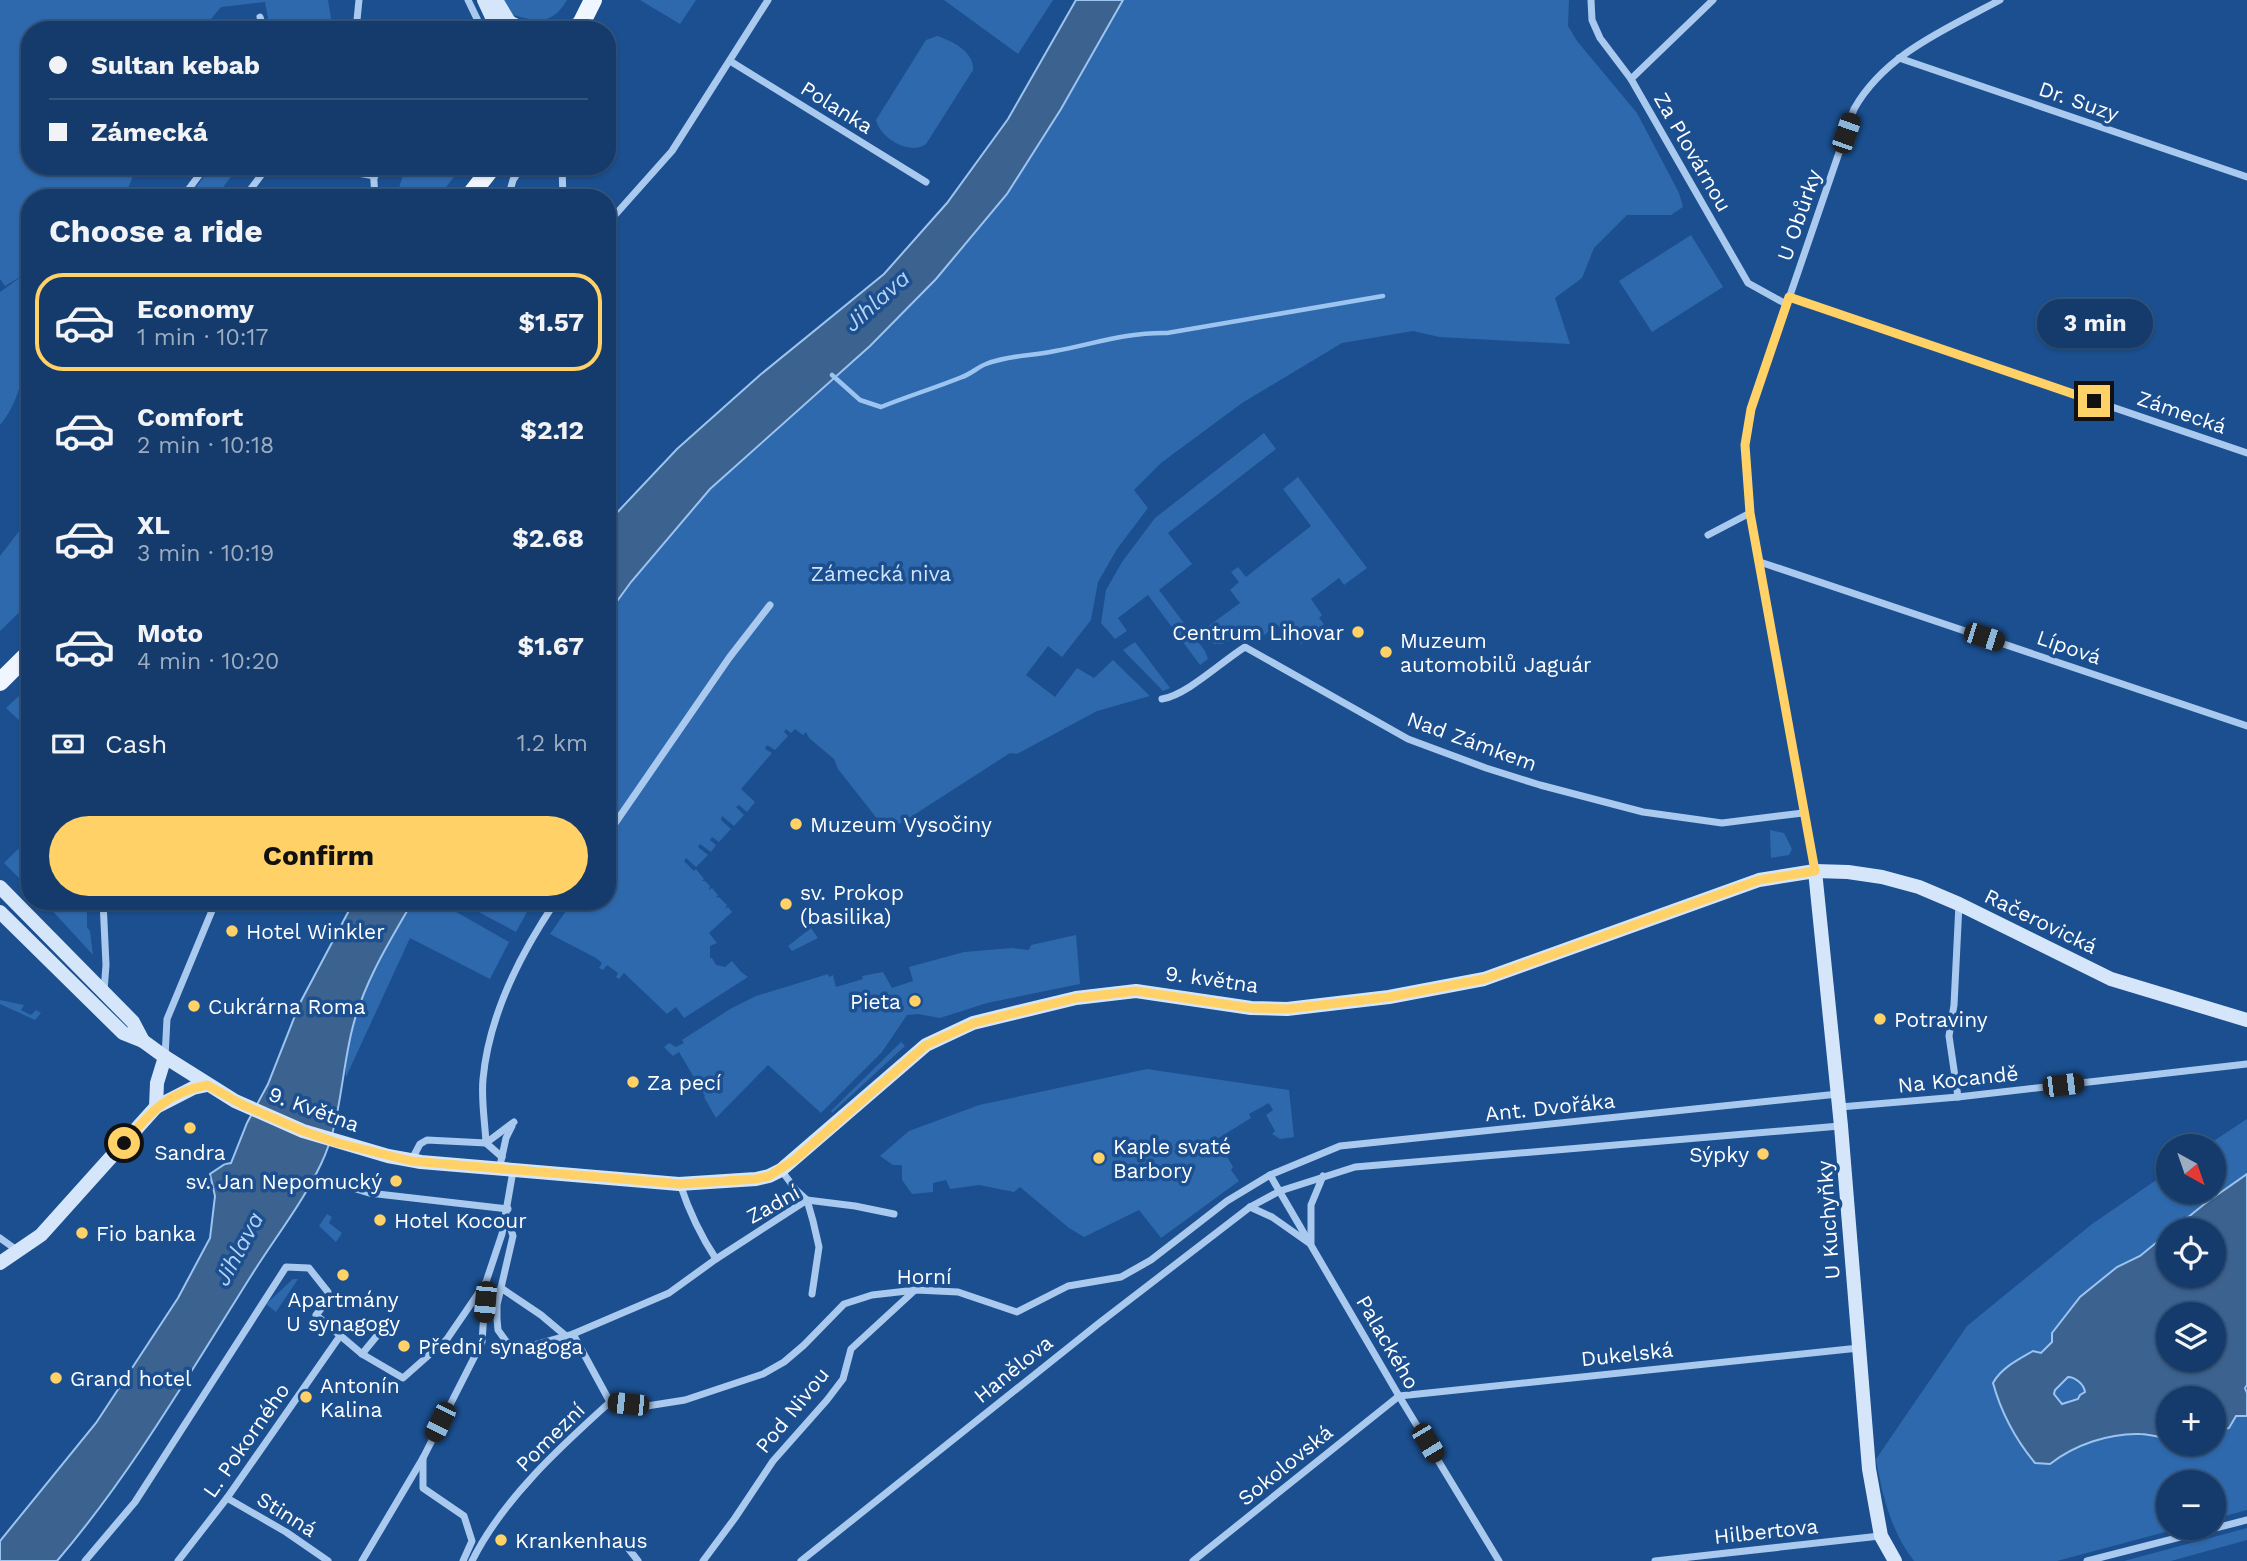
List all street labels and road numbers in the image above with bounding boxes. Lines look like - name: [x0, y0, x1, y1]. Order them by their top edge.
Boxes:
- street label: Polanka: [796, 75, 878, 139]
- street label: Dr. Suzy: [2036, 76, 2122, 126]
- street label: Za Plovárnou: [1649, 88, 1737, 216]
- street label: U Obůrky: [1772, 166, 1826, 264]
- street label: Zámecká: [2134, 385, 2230, 439]
- street label: Lípová: [2034, 624, 2105, 670]
- street label: Nad Zámkem: [1404, 706, 1540, 776]
- street label: Račerovická: [1981, 883, 2102, 959]
- street label: 9. května: [1164, 960, 1260, 998]
- street label: Na Kocandě: [1896, 1060, 2020, 1098]
- street label: 9. Května: [265, 1081, 363, 1137]
- street label: Ant. Dvořáka: [1484, 1088, 1616, 1126]
- street label: U Kuchyňky: [1811, 1159, 1845, 1280]
- street label: Zadní: [742, 1179, 804, 1229]
- street label: Horní: [897, 1264, 952, 1289]
- street label: Palackého: [1351, 1291, 1425, 1393]
- street label: Hanělova: [969, 1330, 1057, 1408]
- street label: Dukelská: [1580, 1337, 1675, 1371]
- street label: Pod Nivou: [750, 1362, 834, 1458]
- street label: L. Pokorného: [197, 1378, 295, 1502]
- street label: Pomezní: [510, 1397, 590, 1477]
- street label: Sokolovská: [1233, 1419, 1337, 1511]
- street label: Stinná: [253, 1486, 322, 1542]
- street label: Hilbertova: [1713, 1513, 1819, 1549]

